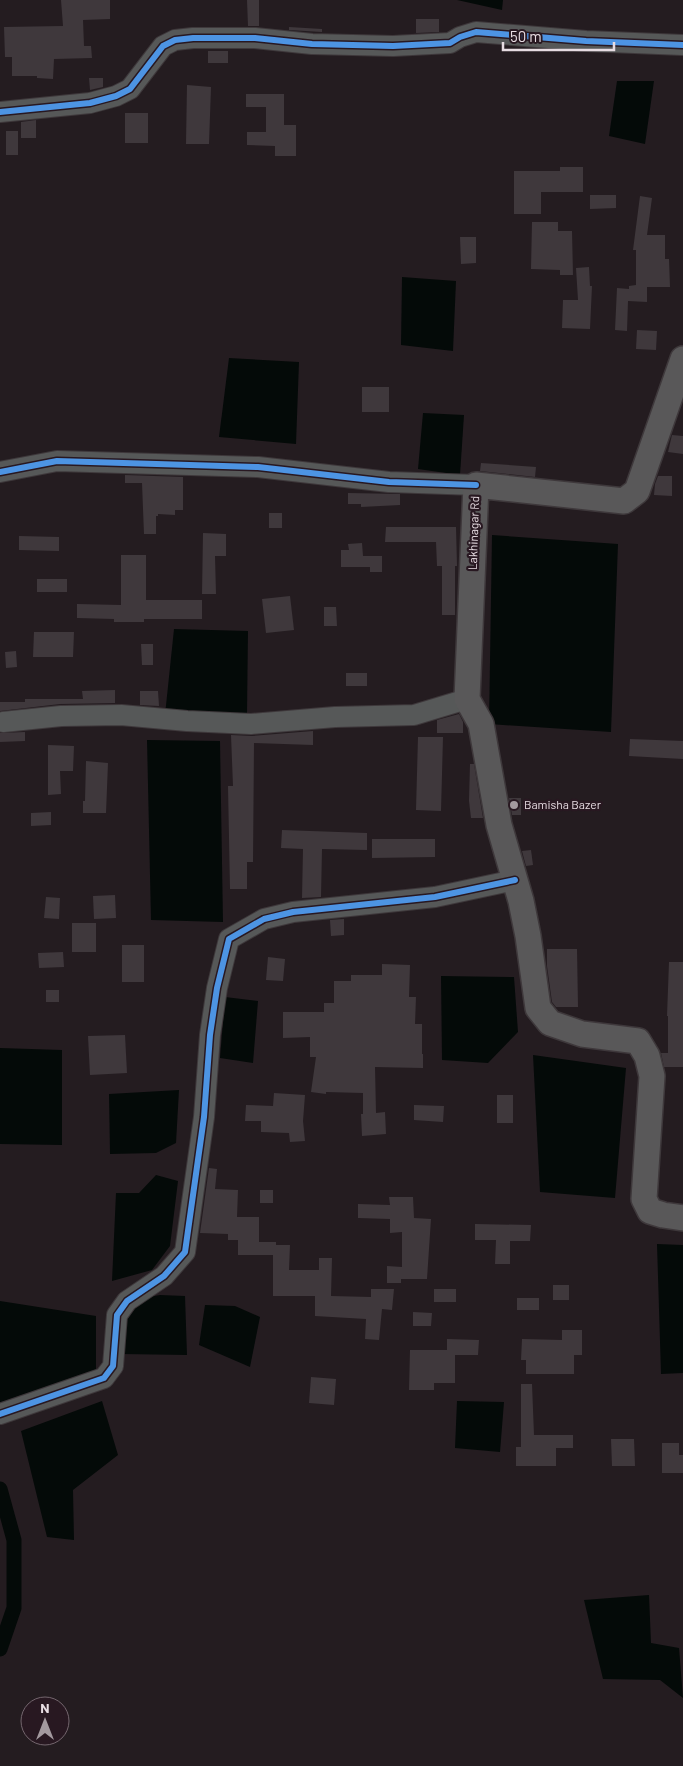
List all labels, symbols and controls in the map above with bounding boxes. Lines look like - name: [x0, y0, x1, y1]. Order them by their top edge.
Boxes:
- scale bar: [503, 20, 614, 52]
- text: 50 m: [510, 27, 542, 45]
- street label: Lakhinagar Rd: [465, 496, 481, 570]
- place label: Bamisha Bazer: [524, 797, 602, 811]
- marker: Bamisha Bazer: [508, 799, 520, 811]
- north arrow: [20, 1696, 70, 1746]
- text: N: [40, 1699, 50, 1716]

